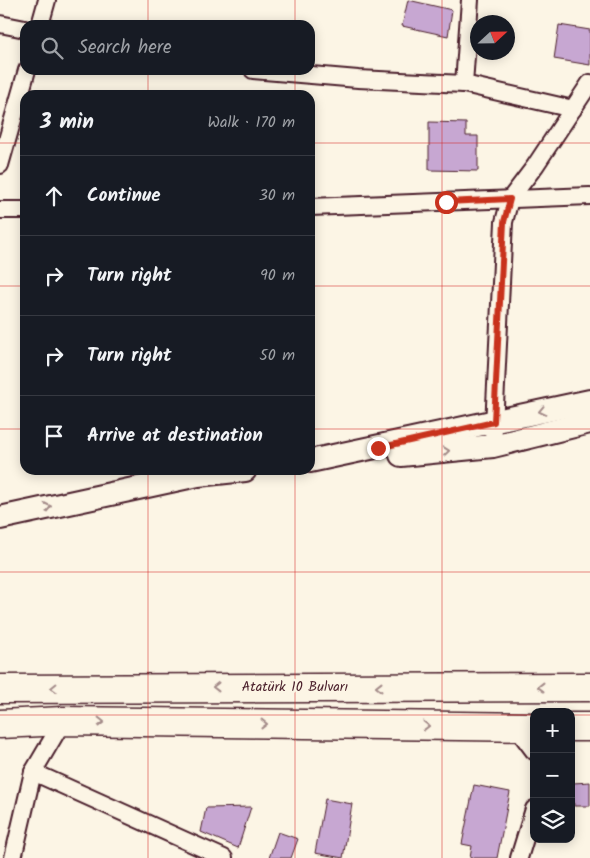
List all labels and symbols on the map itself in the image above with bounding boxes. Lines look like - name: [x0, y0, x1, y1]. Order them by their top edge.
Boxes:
- north arrow: [470, 15, 515, 60]
- route start: [435, 191, 458, 214]
- one-way arrow: [538, 405, 547, 416]
- route end: [367, 437, 390, 460]
- one-way arrow: [442, 445, 450, 456]
- one-way arrow: [43, 502, 52, 513]
- street label: Atatürk 10 Bulvarı: [242, 676, 348, 698]
- one-way arrow: [212, 682, 220, 692]
- one-way arrow: [375, 682, 382, 692]
- one-way arrow: [537, 682, 545, 692]
- one-way arrow: [50, 683, 58, 693]
- one-way arrow: [98, 717, 105, 727]
- one-way arrow: [260, 719, 268, 729]
- one-way arrow: [422, 720, 430, 731]

